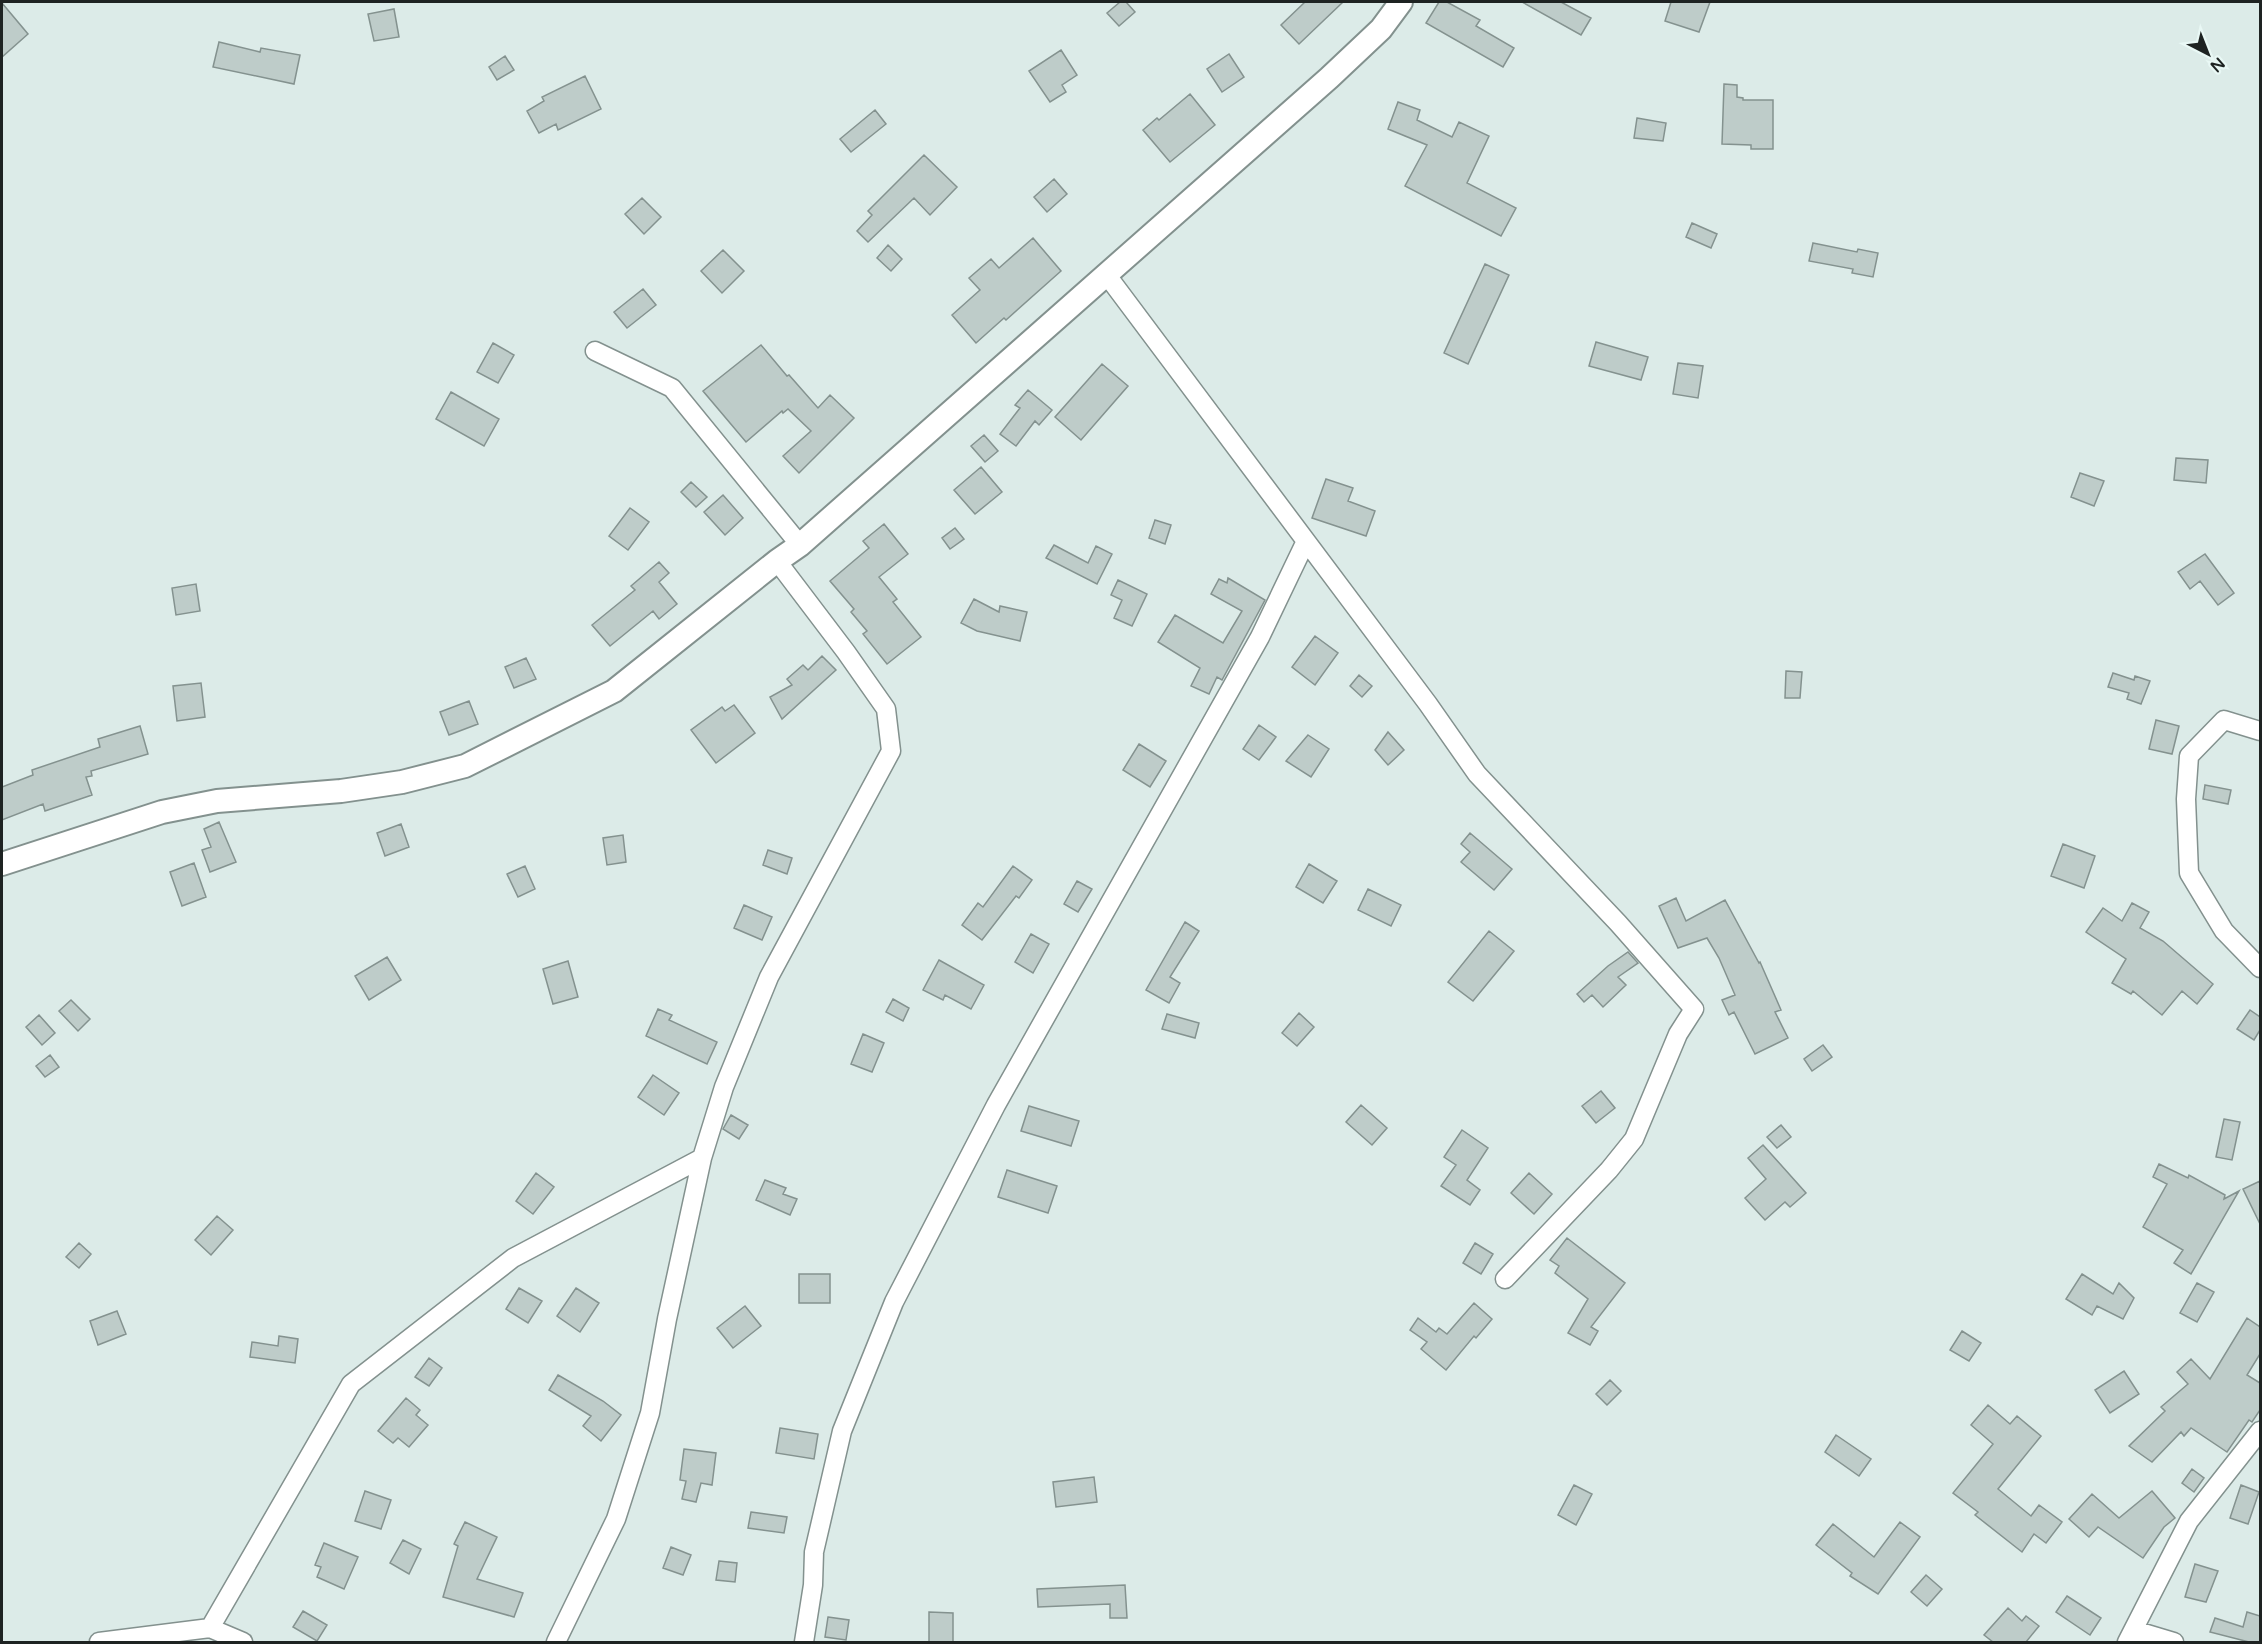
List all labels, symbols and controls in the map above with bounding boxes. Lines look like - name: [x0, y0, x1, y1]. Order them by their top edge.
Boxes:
- north arrow: [2178, 24, 2238, 84]
- text: N: [2206, 53, 2229, 76]

